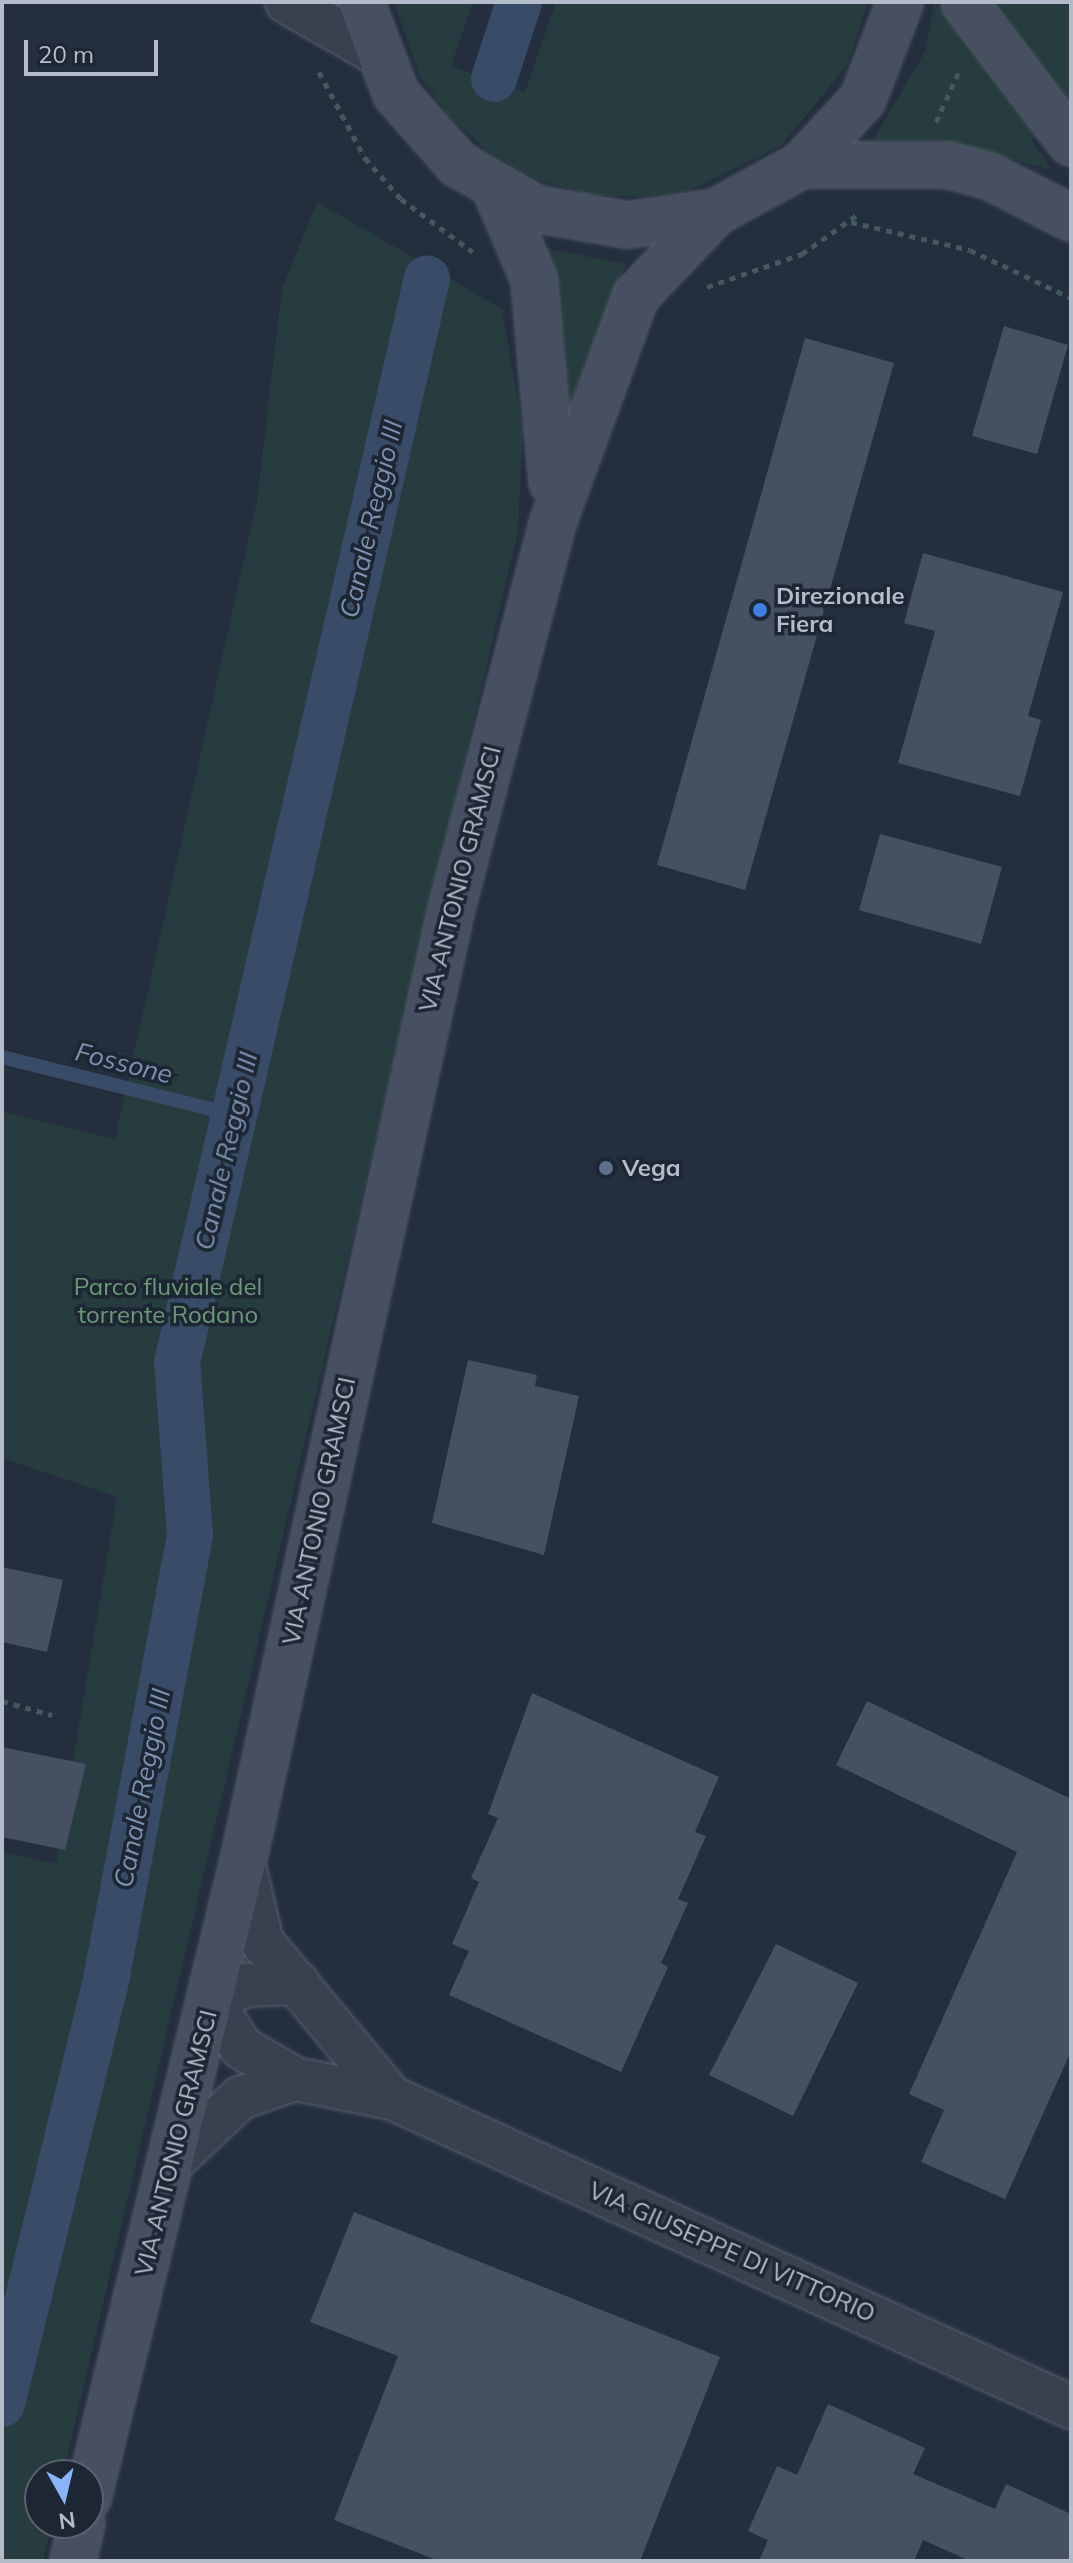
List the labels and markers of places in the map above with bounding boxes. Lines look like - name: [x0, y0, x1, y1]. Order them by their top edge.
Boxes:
- place label: Direzionale Fiera: [776, 582, 905, 638]
- marker: Direzionale Fiera: [751, 601, 769, 619]
- place label: Vega: [622, 1154, 681, 1182]
- marker: Vega: [597, 1159, 615, 1177]

